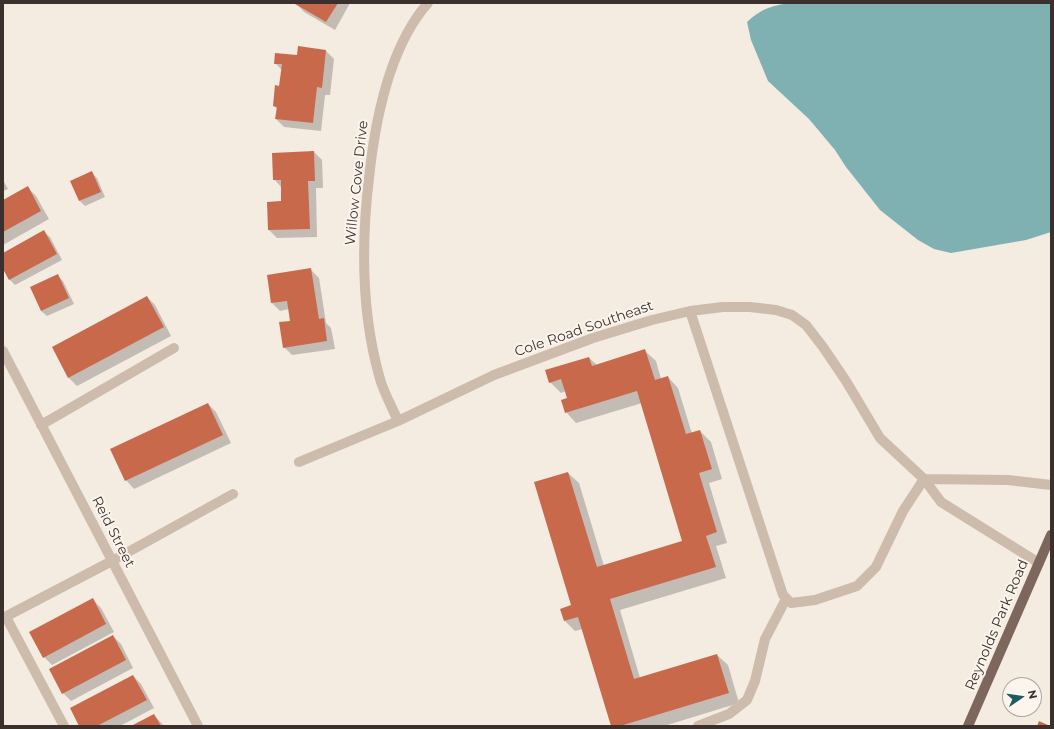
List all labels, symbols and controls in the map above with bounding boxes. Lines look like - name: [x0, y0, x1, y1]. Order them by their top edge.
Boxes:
- street label: Willow Cove Drive: [342, 120, 372, 246]
- street label: Cole Road Southeast: [512, 297, 656, 361]
- street label: Reid Street: [88, 494, 138, 570]
- street label: Reynolds Park Road: [962, 557, 1032, 693]
- north arrow: [1002, 677, 1042, 717]
- text: N: [1025, 689, 1041, 700]

